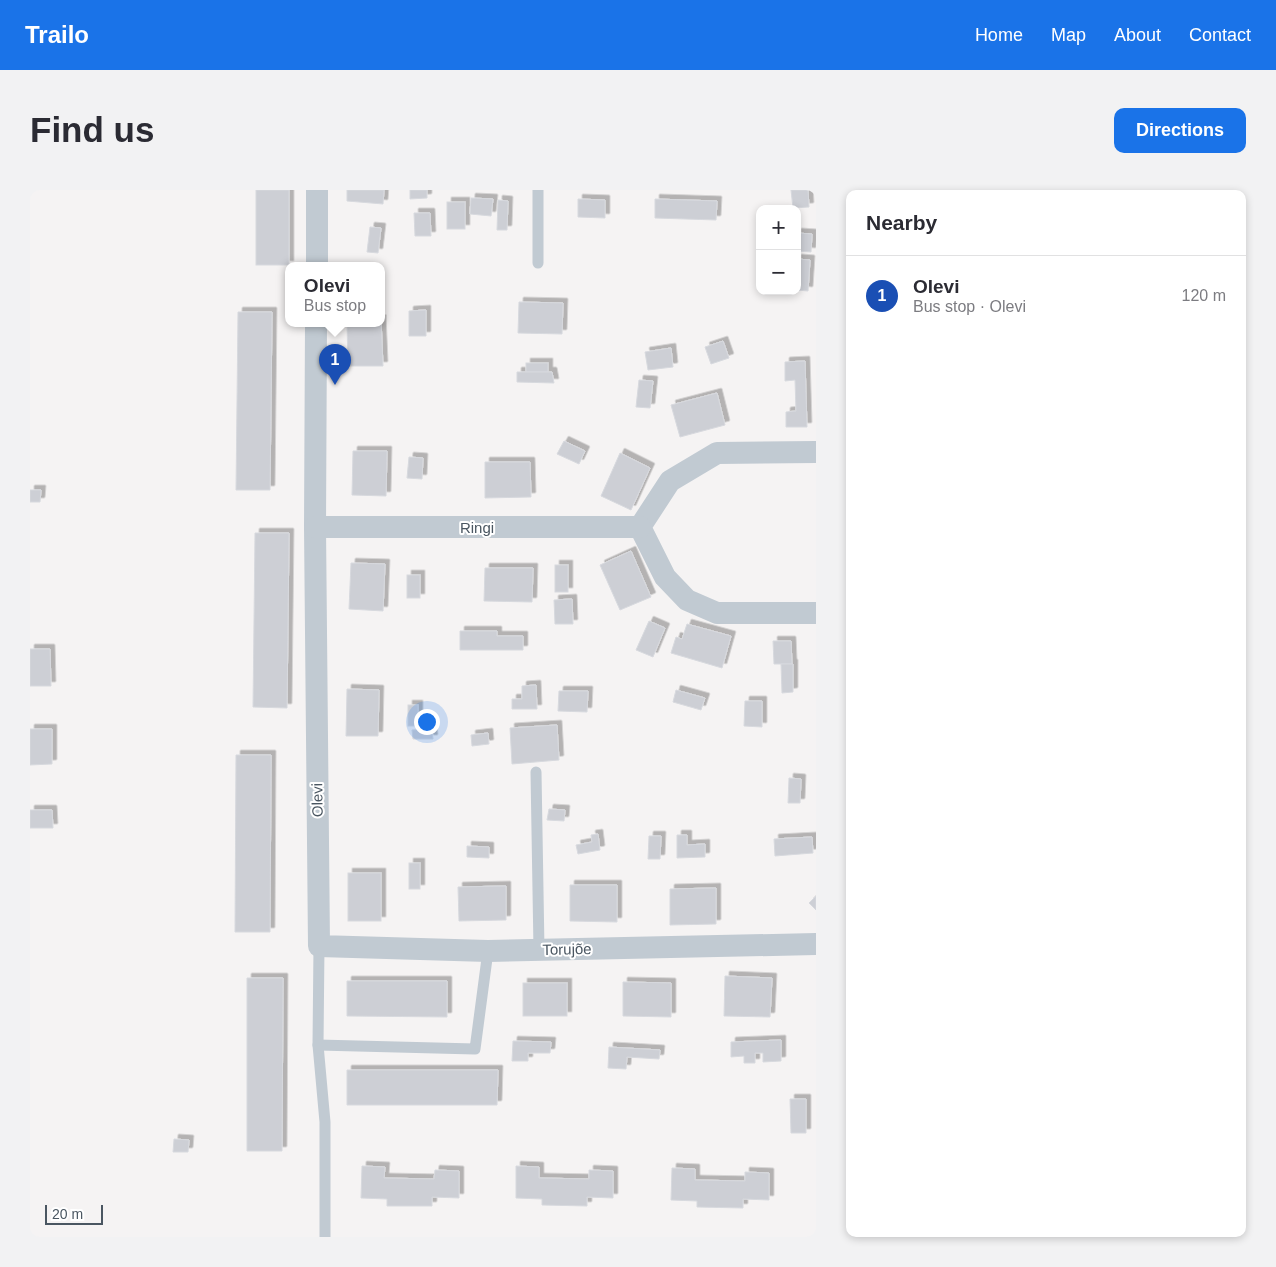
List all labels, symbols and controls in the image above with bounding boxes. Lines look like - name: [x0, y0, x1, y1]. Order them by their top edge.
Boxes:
- text: Trailo: [25, 21, 89, 48]
- text: Home: [975, 25, 1023, 45]
- text: Map: [1051, 25, 1086, 45]
- text: About: [1114, 25, 1161, 45]
- text: Contact: [1189, 25, 1251, 45]
- button: Directions: [1114, 108, 1246, 153]
- text: Find us: [30, 110, 154, 149]
- map controls: [756, 205, 801, 295]
- button: +: [756, 205, 801, 250]
- text: Nearby: [866, 211, 937, 234]
- button: −: [756, 250, 801, 295]
- popup: [285, 262, 385, 327]
- text: Olevi: [304, 275, 350, 296]
- text: Olevi: [913, 276, 959, 297]
- text: 1: [878, 287, 886, 304]
- text: 120 m: [1182, 287, 1226, 304]
- text: Bus stop: [304, 297, 366, 314]
- text: Bus stop · Olevi: [913, 298, 1026, 315]
- pin: 1: [319, 344, 351, 385]
- street label: Ringi: [460, 519, 494, 536]
- your location: [414, 709, 440, 735]
- street label: Olevi: [308, 783, 326, 817]
- street label: Torujõe: [542, 940, 592, 958]
- scale bar: [45, 1202, 102, 1225]
- text: 20 m: [52, 1206, 83, 1222]

